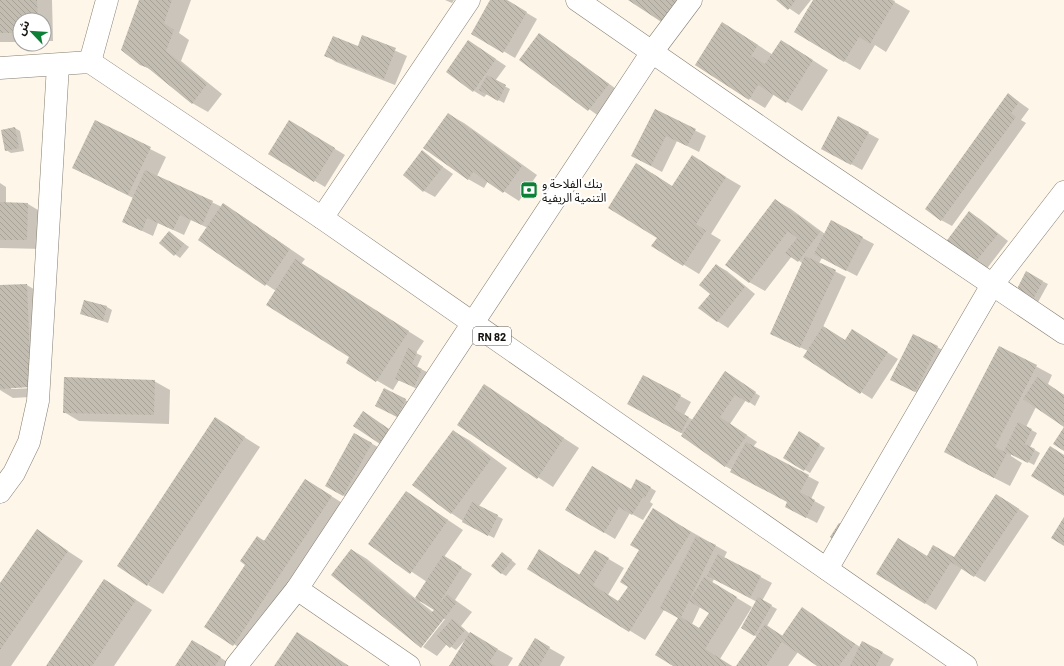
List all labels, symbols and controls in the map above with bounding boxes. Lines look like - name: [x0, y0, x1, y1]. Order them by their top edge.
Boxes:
- north arrow: [12, 12, 52, 52]
- text: ش: [13, 18, 32, 38]
- place label: بنك الفلاحة و التنمية الريفية: [542, 176, 607, 205]
- bank icon: بنك الفلاحة و التنمية الريفية: [519, 180, 539, 200]
- road number: RN 82: [473, 327, 511, 345]

